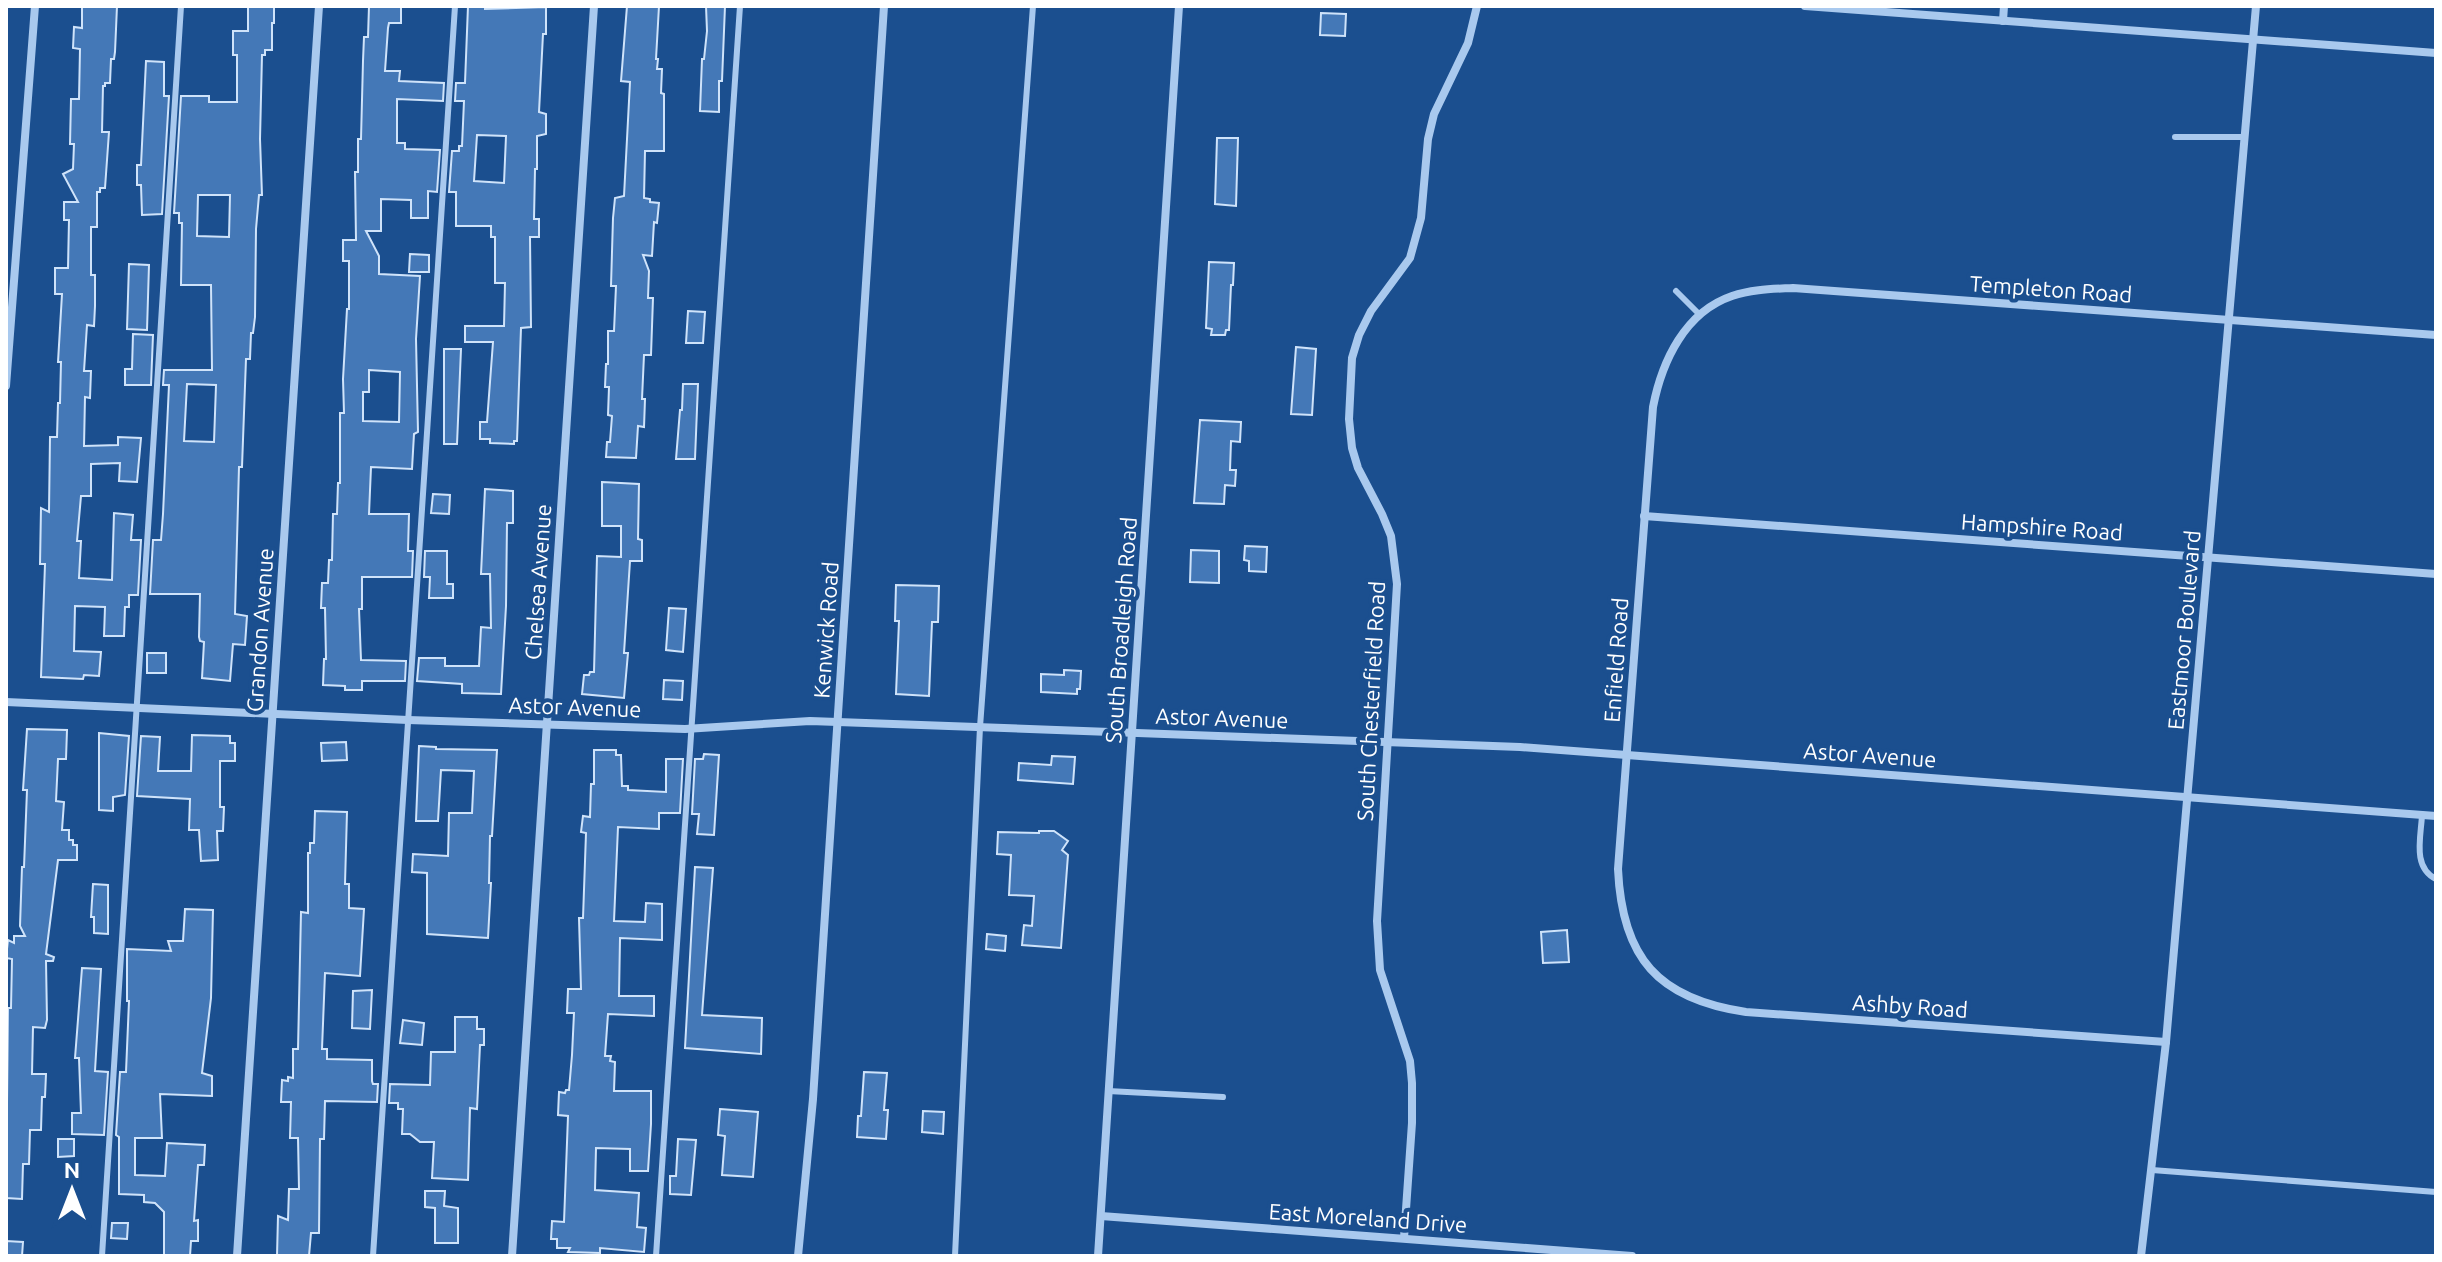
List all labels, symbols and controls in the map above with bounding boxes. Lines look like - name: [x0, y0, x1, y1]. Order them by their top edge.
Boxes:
- street label: Templeton Road: [1969, 270, 2133, 307]
- street label: Chelsea Avenue: [520, 503, 555, 661]
- street label: Hampshire Road: [1960, 508, 2124, 545]
- street label: South Broadleigh Road: [1100, 516, 1141, 744]
- street label: Eastmoor Boulevard: [2162, 529, 2205, 731]
- street label: Grandon Avenue: [241, 547, 278, 713]
- street label: Kenwick Road: [808, 561, 843, 699]
- street label: South Chesterfield Road: [1352, 580, 1389, 822]
- street label: Enfield Road: [1599, 597, 1632, 723]
- street label: Astor Avenue: [508, 692, 642, 721]
- street label: Astor Avenue: [1155, 703, 1289, 732]
- street label: Astor Avenue: [1803, 737, 1937, 772]
- street label: Ashby Road: [1851, 989, 1969, 1022]
- north arrow: [32, 1150, 112, 1230]
- text: N: [64, 1157, 80, 1182]
- street label: East Moreland Drive: [1268, 1198, 1468, 1237]

